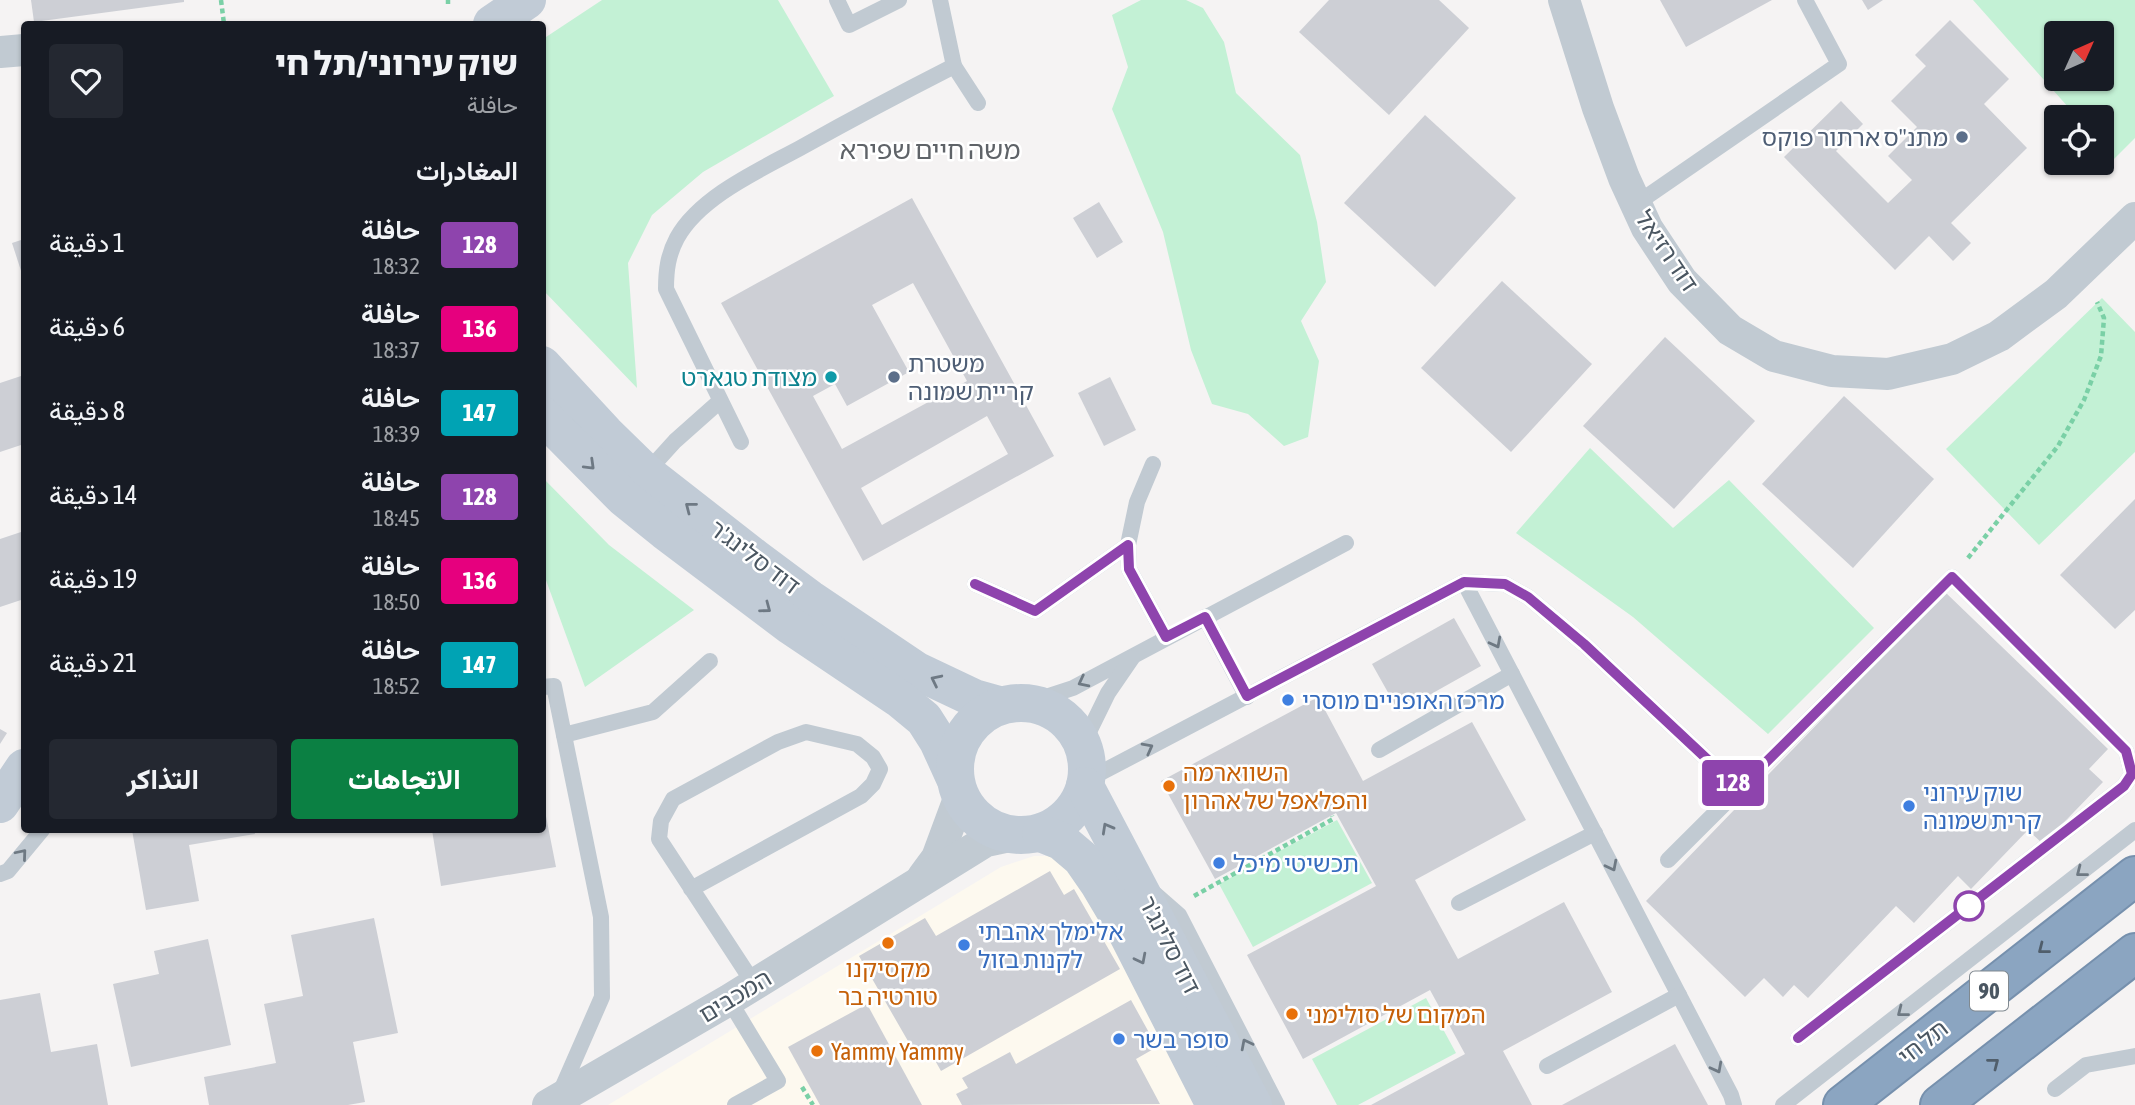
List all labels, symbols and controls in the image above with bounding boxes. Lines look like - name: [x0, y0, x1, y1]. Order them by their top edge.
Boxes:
- north arrow: [2044, 21, 2114, 91]
- map controls: [2044, 21, 2114, 175]
- button: heart: [49, 44, 123, 118]
- text: שוק עירוני/תל חי: [275, 44, 518, 82]
- text: حافلة: [467, 92, 518, 118]
- button: locate: [2044, 105, 2114, 175]
- place label: מתנ"ס ארתור פוקס: [1762, 124, 1948, 151]
- marker: מתנ"ס ארתור פוקס: [1954, 129, 1970, 145]
- district label: משה חיים שפירא: [840, 135, 1020, 165]
- text: المغادرات: [416, 156, 518, 186]
- street label: דוד רזיאל: [1630, 205, 1704, 297]
- text: حافلة: [361, 215, 420, 245]
- text: 1 دقيقة: [49, 228, 125, 258]
- text: 128: [463, 231, 496, 258]
- text: 18:32: [373, 253, 420, 279]
- text: حافلة: [361, 299, 420, 329]
- text: 6 دقيقة: [49, 312, 125, 342]
- text: 136: [463, 315, 496, 342]
- text: 18:37: [373, 337, 420, 363]
- place label: משטרת קריית שמונה: [908, 350, 1034, 405]
- place label: מצודת טגארט: [681, 364, 817, 391]
- marker: מצודת טגארט: [823, 369, 839, 385]
- marker: משטרת קריית שמונה: [886, 369, 902, 385]
- text: حافلة: [361, 383, 420, 413]
- text: 8 دقيقة: [49, 396, 125, 426]
- text: 147: [463, 399, 496, 426]
- text: 18:39: [373, 421, 420, 447]
- one-way arrow: [581, 456, 594, 469]
- text: حافلة: [361, 467, 420, 497]
- text: 14 دقيقة: [49, 480, 137, 510]
- text: 128: [463, 483, 496, 510]
- one-way arrow: [685, 503, 697, 516]
- text: 18:45: [373, 505, 420, 531]
- street label: דוד סלינג'ר: [705, 514, 805, 600]
- text: حافلة: [361, 551, 420, 581]
- text: 19 دقيقة: [49, 564, 137, 594]
- text: 136: [463, 567, 496, 594]
- text: 18:50: [373, 589, 420, 615]
- one-way arrow: [758, 600, 771, 612]
- text: حافلة: [361, 635, 420, 665]
- one-way arrow: [1488, 635, 1501, 648]
- text: 21 دقيقة: [49, 648, 137, 678]
- text: 147: [463, 651, 496, 678]
- text: 18:52: [373, 673, 420, 699]
- one-way arrow: [931, 674, 943, 688]
- one-way arrow: [1078, 674, 1090, 688]
- place label: מרכז האופניים מוסרי: [1302, 687, 1504, 714]
- marker: מרכז האופניים מוסרי: [1280, 692, 1296, 708]
- button: التذاكر: [49, 739, 277, 819]
- button: الاتجاهات: [291, 739, 518, 819]
- one-way arrow: [1141, 743, 1153, 757]
- place label: השווארמה והפלאפל של אהרון: [1183, 759, 1368, 814]
- line badge: 128: [1693, 760, 1773, 806]
- text: 128: [1716, 769, 1750, 796]
- marker: השווארמה והפלאפל של אהרון: [1161, 778, 1177, 794]
- place label: שוק עירוני קרית שמונה: [1923, 779, 2042, 834]
- marker: שוק עירוני קרית שמונה: [1901, 798, 1917, 814]
- one-way arrow: [1102, 822, 1115, 835]
- one-way arrow: [14, 849, 27, 861]
- place label: תכשיטי מיכל: [1233, 850, 1359, 877]
- marker: תכשיטי מיכל: [1211, 855, 1227, 871]
- one-way arrow: [1604, 859, 1618, 871]
- one-way arrow: [2077, 864, 2090, 876]
- unlabelled marker: [1954, 891, 1984, 921]
- street label: דוד סלינג'ר: [1134, 892, 1206, 998]
- place label: אלימלך אהבתי לקנות בזול: [978, 918, 1124, 973]
- marker: מקסיקנו טורטיה בר: [880, 935, 896, 951]
- marker: אלימלך אהבתי לקנות בזול: [956, 937, 972, 953]
- one-way arrow: [2038, 940, 2050, 953]
- one-way arrow: [1132, 952, 1146, 965]
- place label: מקסיקנו טורטיה בר: [838, 955, 938, 1010]
- street label: המכבים: [694, 964, 776, 1028]
- road number: 90: [1970, 972, 2008, 1010]
- place label: המקום של סולימני: [1306, 1001, 1486, 1028]
- one-way arrow: [1897, 1004, 1910, 1017]
- marker: המקום של סולימני: [1284, 1006, 1300, 1022]
- street label: תל חי: [1893, 1014, 1953, 1070]
- place label: סופר בשר: [1133, 1026, 1229, 1053]
- marker: סופר בשר: [1111, 1031, 1127, 1047]
- place label: Yammy Yammy: [831, 1038, 964, 1065]
- one-way arrow: [1241, 1039, 1254, 1051]
- marker: Yammy Yammy: [809, 1043, 825, 1059]
- one-way arrow: [1986, 1058, 1999, 1071]
- one-way arrow: [1709, 1061, 1723, 1073]

